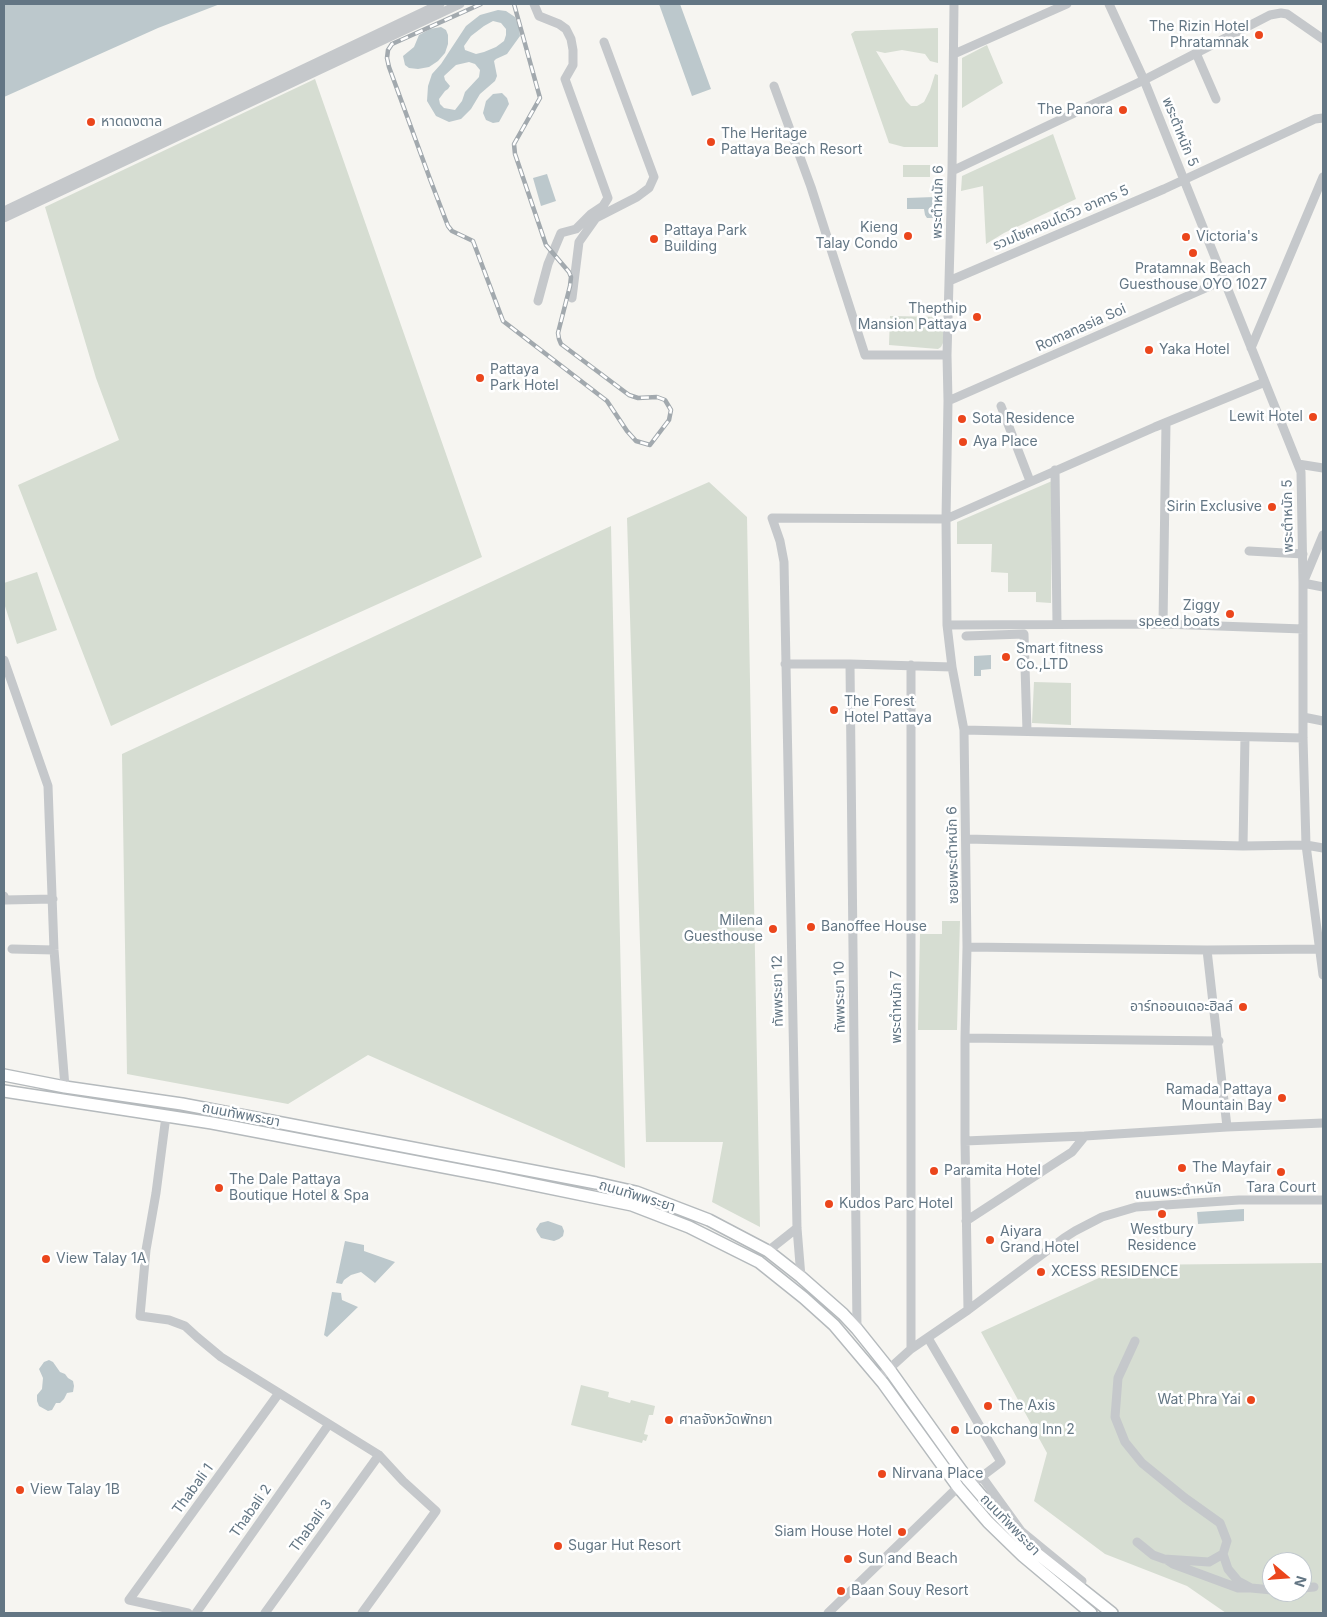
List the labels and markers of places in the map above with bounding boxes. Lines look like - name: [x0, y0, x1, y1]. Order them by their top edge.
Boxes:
- place label: The Rizin Hotel Phratamnak: [1149, 19, 1249, 52]
- marker: The Rizin Hotel Phratamnak: [1253, 29, 1265, 41]
- place label: The Panora: [1037, 102, 1113, 118]
- marker: The Panora: [1117, 104, 1129, 116]
- place label: หาดดงตาล: [101, 114, 162, 130]
- marker: หาดดงตาล: [85, 116, 97, 128]
- place label: The Heritage Pattaya Beach Resort: [721, 126, 862, 158]
- marker: The Heritage Pattaya Beach Resort: [705, 136, 717, 148]
- place label: Kieng Talay Condo: [815, 220, 898, 252]
- place label: Pattaya Park Building: [664, 223, 747, 256]
- place label: Victoria's: [1196, 229, 1258, 245]
- marker: Kieng Talay Condo: [902, 230, 914, 242]
- marker: Victoria's: [1180, 231, 1192, 243]
- marker: Pattaya Park Building: [648, 233, 660, 245]
- marker: Pratamnak Beach Guesthouse OYO 1027: [1187, 247, 1199, 259]
- place label: Pratamnak Beach Guesthouse OYO 1027: [1119, 261, 1267, 294]
- place label: Thepthip Mansion Pattaya: [858, 301, 967, 334]
- marker: Thepthip Mansion Pattaya: [971, 311, 983, 323]
- place label: Yaka Hotel: [1159, 342, 1230, 358]
- marker: Yaka Hotel: [1143, 344, 1155, 356]
- place label: Pattaya Park Hotel: [490, 362, 559, 394]
- marker: Pattaya Park Hotel: [474, 372, 486, 384]
- place label: Lewit Hotel: [1229, 409, 1303, 425]
- place label: Sota Residence: [972, 411, 1075, 427]
- marker: Lewit Hotel: [1307, 411, 1319, 423]
- marker: Sota Residence: [956, 413, 968, 425]
- place label: Aya Place: [973, 434, 1038, 450]
- marker: Aya Place: [957, 436, 969, 448]
- place label: Sirin Exclusive: [1167, 499, 1262, 515]
- marker: Sirin Exclusive: [1266, 501, 1278, 513]
- place label: Ziggy speed boats: [1138, 598, 1220, 630]
- marker: Ziggy speed boats: [1224, 608, 1236, 620]
- place label: Smart fitness Co.,LTD: [1016, 641, 1103, 674]
- marker: Smart fitness Co.,LTD: [1000, 651, 1012, 663]
- place label: The Forest Hotel Pattaya: [844, 694, 932, 726]
- marker: The Forest Hotel Pattaya: [828, 704, 840, 716]
- place label: Milena Guesthouse: [684, 913, 763, 946]
- place label: Banoffee House: [821, 919, 927, 935]
- marker: Banoffee House: [805, 921, 817, 933]
- marker: Milena Guesthouse: [767, 923, 779, 935]
- place label: อาร์ทออนเดอะฮิลล์: [1130, 999, 1233, 1015]
- marker: อาร์ทออนเดอะฮิลล์: [1237, 1001, 1249, 1013]
- place label: Ramada Pattaya Mountain Bay: [1166, 1082, 1272, 1114]
- marker: Ramada Pattaya Mountain Bay: [1276, 1092, 1288, 1104]
- place label: The Mayfair: [1192, 1160, 1271, 1176]
- marker: The Mayfair: [1176, 1162, 1188, 1174]
- place label: Paramita Hotel: [944, 1163, 1041, 1179]
- marker: Paramita Hotel: [928, 1165, 940, 1177]
- marker: Tara Court: [1275, 1166, 1287, 1178]
- place label: The Dale Pattaya Boutique Hotel & Spa: [229, 1172, 369, 1204]
- place label: Tara Court: [1246, 1180, 1316, 1196]
- marker: The Dale Pattaya Boutique Hotel & Spa: [213, 1182, 225, 1194]
- place label: Kudos Parc Hotel: [839, 1196, 953, 1212]
- marker: Kudos Parc Hotel: [823, 1198, 835, 1210]
- marker: Westbury Residence: [1156, 1208, 1168, 1220]
- place label: Westbury Residence: [1128, 1222, 1196, 1254]
- place label: Aiyara Grand Hotel: [1000, 1224, 1079, 1256]
- marker: Aiyara Grand Hotel: [984, 1234, 996, 1246]
- place label: View Talay 1A: [56, 1251, 146, 1267]
- marker: View Talay 1A: [40, 1253, 52, 1265]
- place label: XCESS RESIDENCE: [1051, 1264, 1178, 1280]
- marker: XCESS RESIDENCE: [1035, 1266, 1047, 1278]
- place label: Wat Phra Yai: [1157, 1392, 1241, 1408]
- marker: Wat Phra Yai: [1245, 1394, 1257, 1406]
- place label: The Axis: [998, 1398, 1055, 1414]
- marker: The Axis: [982, 1400, 994, 1412]
- place label: ศาลจังหวัดพัทยา: [679, 1412, 772, 1428]
- marker: ศาลจังหวัดพัทยา: [663, 1414, 675, 1426]
- place label: Lookchang Inn 2: [965, 1422, 1075, 1438]
- marker: Lookchang Inn 2: [949, 1424, 961, 1436]
- place label: Nirvana Place: [892, 1466, 984, 1482]
- marker: Nirvana Place: [876, 1468, 888, 1480]
- place label: View Talay 1B: [30, 1482, 120, 1498]
- marker: View Talay 1B: [14, 1484, 26, 1496]
- place label: Siam House Hotel: [774, 1524, 892, 1540]
- marker: Siam House Hotel: [896, 1526, 908, 1538]
- place label: Sugar Hut Resort: [568, 1538, 681, 1554]
- marker: Sugar Hut Resort: [552, 1540, 564, 1552]
- place label: Sun and Beach: [858, 1551, 958, 1567]
- marker: Sun and Beach: [842, 1553, 854, 1565]
- place label: Baan Souy Resort: [851, 1583, 968, 1599]
- marker: Baan Souy Resort: [835, 1585, 847, 1597]

